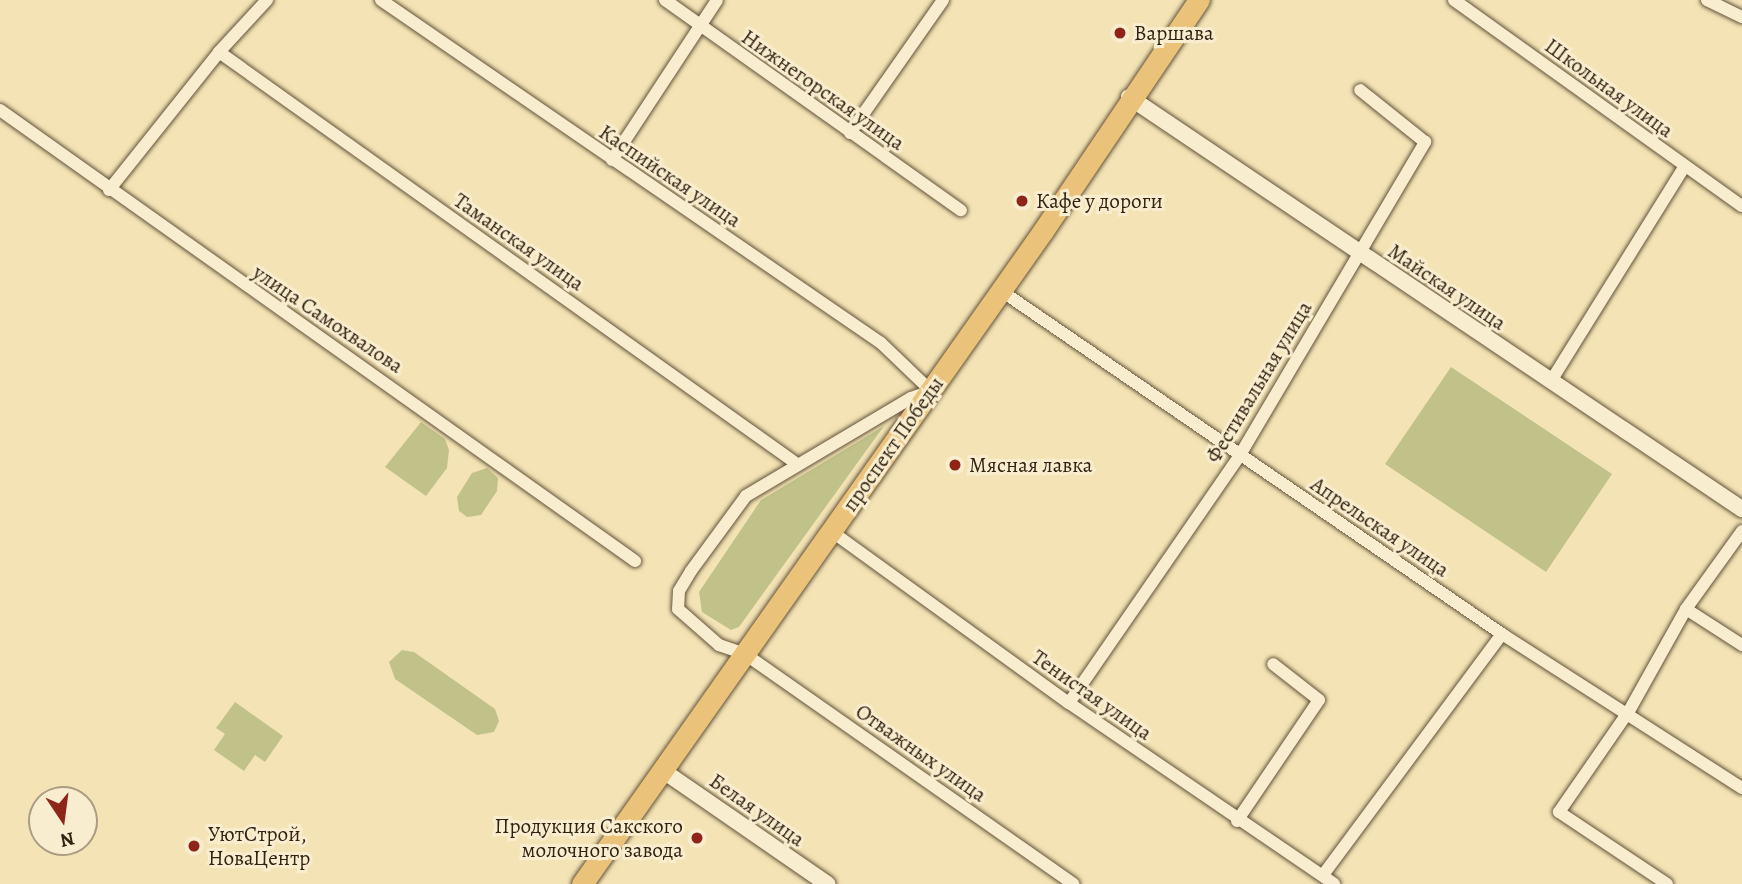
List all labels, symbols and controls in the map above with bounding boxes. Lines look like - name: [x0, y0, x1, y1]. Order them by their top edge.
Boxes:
- place label: Варшава: [1134, 20, 1214, 46]
- street label: Нижнегорская улица: [737, 24, 909, 156]
- marker: Варшава: [1112, 25, 1128, 41]
- street label: Школьная улица: [1540, 33, 1678, 143]
- street label: Каспийская улица: [594, 119, 746, 233]
- street label: Таманская улица: [449, 188, 589, 296]
- place label: Кафе у дороги: [1036, 188, 1163, 214]
- marker: Кафе у дороги: [1014, 193, 1030, 209]
- street label: Майская улица: [1383, 238, 1511, 336]
- street label: улица Самохвалова: [248, 259, 408, 379]
- street label: Фестивальная улица: [1201, 297, 1317, 467]
- street label: проспект Победы: [837, 372, 949, 516]
- place label: Мясная лавка: [969, 452, 1092, 478]
- marker: Мясная лавка: [947, 457, 963, 473]
- street label: Апрельская улица: [1306, 471, 1454, 583]
- street label: Тенистая улица: [1027, 644, 1157, 746]
- street label: Отважных улица: [851, 699, 991, 807]
- street label: Белая улица: [705, 768, 809, 852]
- north arrow: [28, 786, 98, 856]
- place label: Продукция Сакского молочного завода: [495, 813, 683, 863]
- place label: УютСтрой, НоваЦентр: [208, 821, 310, 871]
- text: N: [58, 825, 77, 854]
- marker: Продукция Сакского молочного завода: [689, 830, 705, 846]
- marker: УютСтрой, НоваЦентр: [186, 838, 202, 854]

